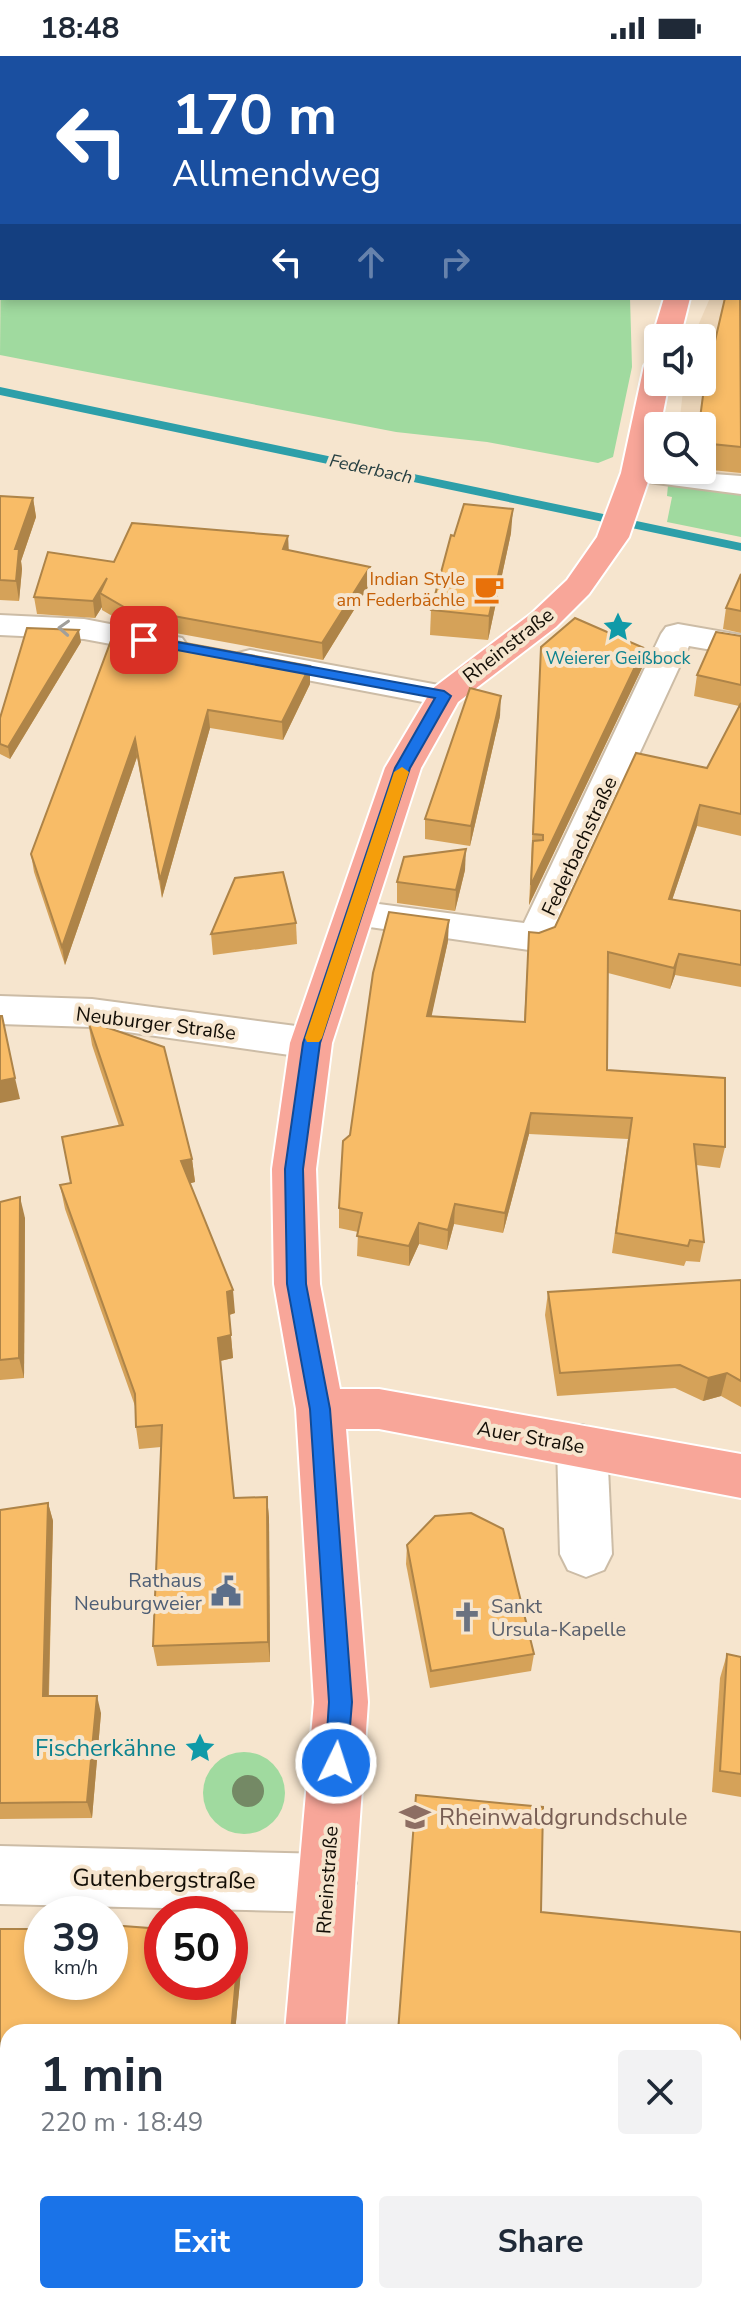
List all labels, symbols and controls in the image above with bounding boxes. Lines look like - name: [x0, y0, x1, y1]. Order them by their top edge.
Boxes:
- text: 18:48: [40, 8, 119, 49]
- text: 170 m: [172, 77, 337, 154]
- icon: left: [40, 88, 144, 192]
- text: Allmendweg: [172, 150, 381, 199]
- icon: left: [265, 240, 309, 284]
- icon: ahead: [349, 240, 393, 284]
- icon: right: [433, 240, 477, 284]
- map controls: [644, 324, 716, 484]
- button: sound: [644, 324, 716, 396]
- button: search: [644, 412, 716, 484]
- water label: Federbach: [327, 449, 415, 489]
- place label: Indian Style am Federbächle: [336, 567, 465, 612]
- cafe icon: Indian Style am Federbächle: [472, 572, 506, 606]
- street label: Rheinstraße: [457, 601, 559, 689]
- pin: [110, 606, 178, 674]
- place icon: Weierer Geißbock: [601, 610, 635, 644]
- icon: arrive: [122, 618, 166, 662]
- one-way arrow: [57, 620, 70, 637]
- place label: Weierer Geißbock: [546, 646, 691, 670]
- street label: Federbachstraße: [535, 772, 624, 920]
- street label: Neuburger Straße: [74, 1000, 238, 1047]
- street label: Auer Straße: [475, 1415, 587, 1460]
- place label: Rathaus Neuburgweier: [74, 1567, 202, 1617]
- public building icon: Rathaus Neuburgweier: [209, 1574, 243, 1608]
- place label: Sankt Ursula-Kapelle: [491, 1593, 626, 1643]
- church icon: Sankt Ursula-Kapelle: [450, 1600, 484, 1634]
- position arrow: [294, 1721, 378, 1805]
- place icon: Fischerkähne: [183, 1731, 217, 1765]
- place label: Fischerkähne: [35, 1732, 176, 1764]
- school or university icon: Rheinwaldgrundschule: [398, 1800, 432, 1834]
- place label: Rheinwaldgrundschule: [439, 1801, 687, 1833]
- street label: Rheinstraße: [310, 1825, 345, 1935]
- street label: Gutenbergstraße: [72, 1861, 256, 1897]
- speed limit sign: 50: [144, 1896, 248, 2000]
- text: 39: [52, 1911, 100, 1965]
- text: km/h: [54, 1954, 98, 1981]
- text: 1 min: [40, 2042, 164, 2108]
- button: close: [618, 2050, 702, 2134]
- text: 220 m · 18:49: [40, 2105, 203, 2140]
- button: Exit: [40, 2196, 363, 2288]
- button: Share: [379, 2196, 702, 2288]

